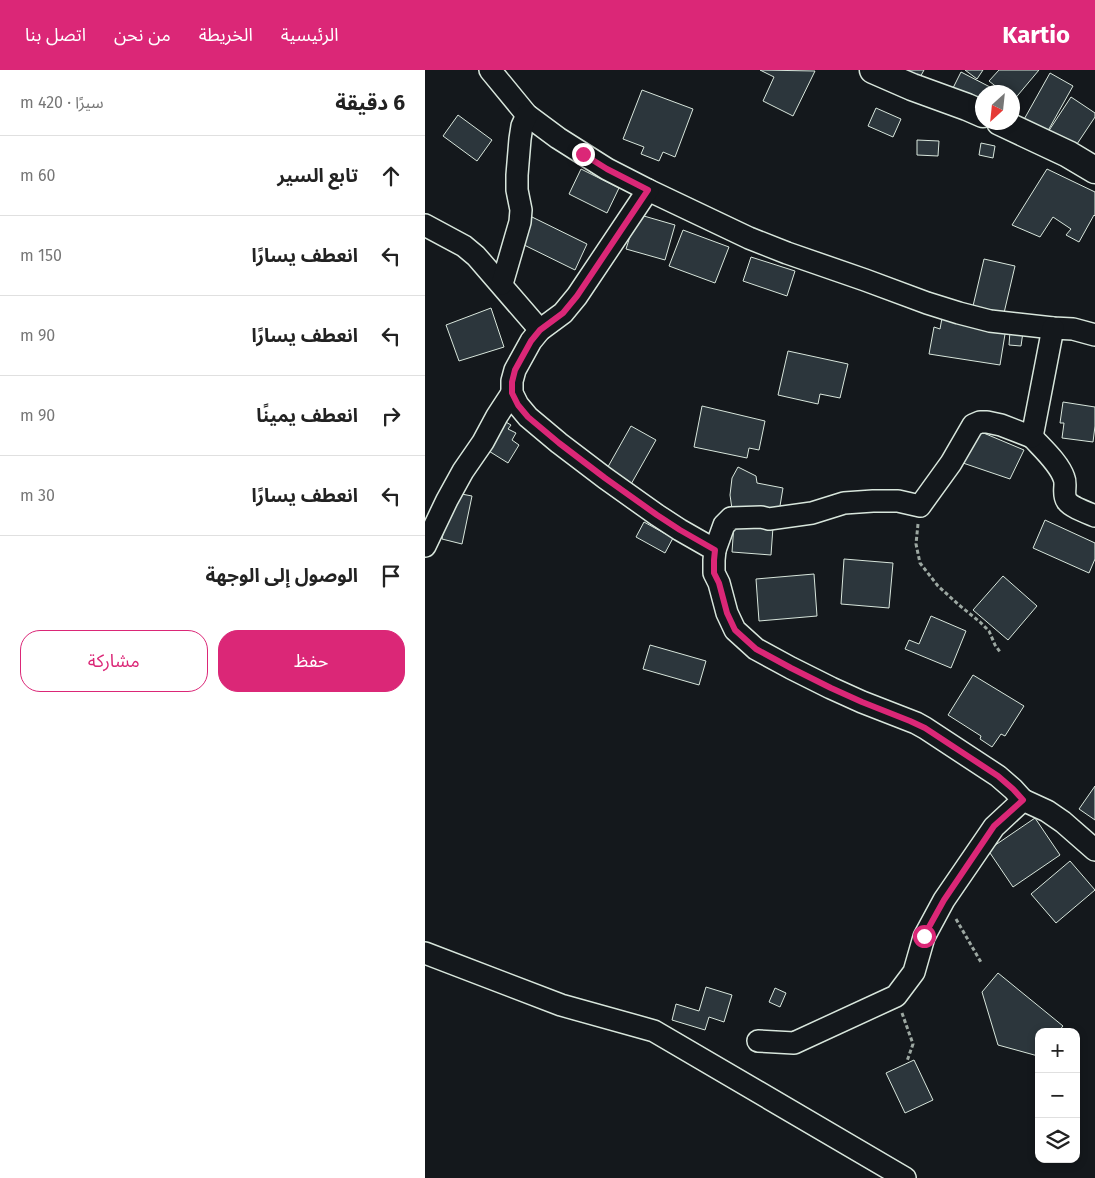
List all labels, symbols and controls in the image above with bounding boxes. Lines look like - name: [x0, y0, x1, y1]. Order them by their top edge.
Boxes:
- text: Kartio: [1002, 21, 1070, 49]
- text: اتصل بنا: [25, 24, 86, 46]
- text: من نحن: [114, 24, 171, 46]
- text: الخريطة: [199, 24, 253, 46]
- text: الرئيسية: [281, 24, 339, 46]
- north arrow: [975, 85, 1020, 130]
- text: 6 دقيقة: [335, 90, 405, 116]
- text: سيرًا · 420 m: [20, 93, 104, 112]
- route end: [572, 143, 595, 166]
- icon: ahead: [377, 162, 405, 190]
- text: تابع السير: [277, 164, 358, 187]
- text: 60 m: [20, 166, 55, 185]
- icon: left: [377, 242, 405, 270]
- text: انعطف يسارًا: [251, 244, 358, 267]
- text: 150 m: [20, 246, 62, 265]
- icon: left: [377, 322, 405, 350]
- text: انعطف يسارًا: [251, 324, 358, 347]
- text: 90 m: [20, 326, 55, 345]
- icon: right: [377, 402, 405, 430]
- text: انعطف يمينًا: [256, 404, 358, 427]
- text: 90 m: [20, 406, 55, 425]
- icon: left: [377, 482, 405, 510]
- text: انعطف يسارًا: [251, 484, 358, 507]
- text: 30 m: [20, 486, 55, 505]
- icon: arrive: [377, 562, 405, 590]
- text: الوصول إلى الوجهة: [206, 564, 358, 587]
- button: مشاركة: [20, 630, 208, 692]
- button: حفظ: [218, 630, 405, 692]
- route start: [913, 925, 936, 948]
- map controls: [1035, 1028, 1080, 1163]
- button: +: [1035, 1028, 1080, 1073]
- button: −: [1035, 1073, 1080, 1118]
- button: layers: [1035, 1118, 1080, 1163]

